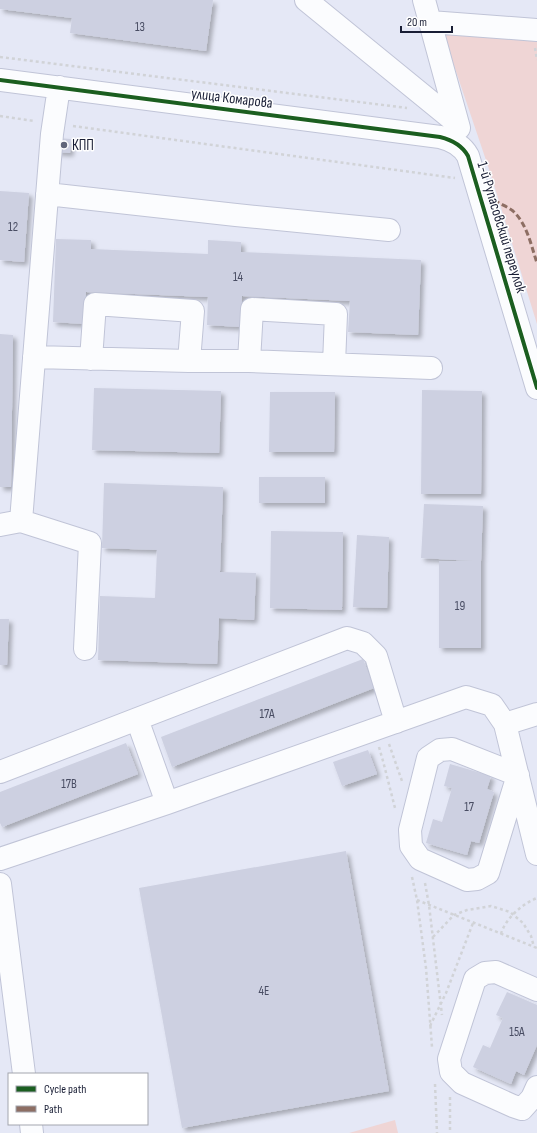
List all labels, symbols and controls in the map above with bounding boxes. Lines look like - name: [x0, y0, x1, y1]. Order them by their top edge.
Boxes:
- scale bar: [401, 8, 452, 34]
- text: 20 m: [407, 15, 427, 30]
- house number: 13: [135, 19, 145, 35]
- street label: улица Комарова: [190, 84, 274, 113]
- place label: КПП: [72, 136, 94, 155]
- marker: КПП: [59, 140, 69, 150]
- street label: 1-й Рупасовский переулок: [473, 159, 531, 295]
- house number: 12: [8, 219, 18, 235]
- house number: 14: [233, 269, 244, 285]
- house number: 19: [455, 598, 465, 614]
- house number: 17А: [259, 706, 275, 722]
- house number: 17В: [61, 776, 77, 792]
- house number: 17: [464, 799, 475, 815]
- house number: 4Е: [259, 983, 269, 999]
- house number: 15А: [509, 1024, 525, 1040]
- legend: [8, 1073, 148, 1125]
- text: Cycle path: [44, 1082, 86, 1097]
- text: Path: [44, 1102, 62, 1117]

